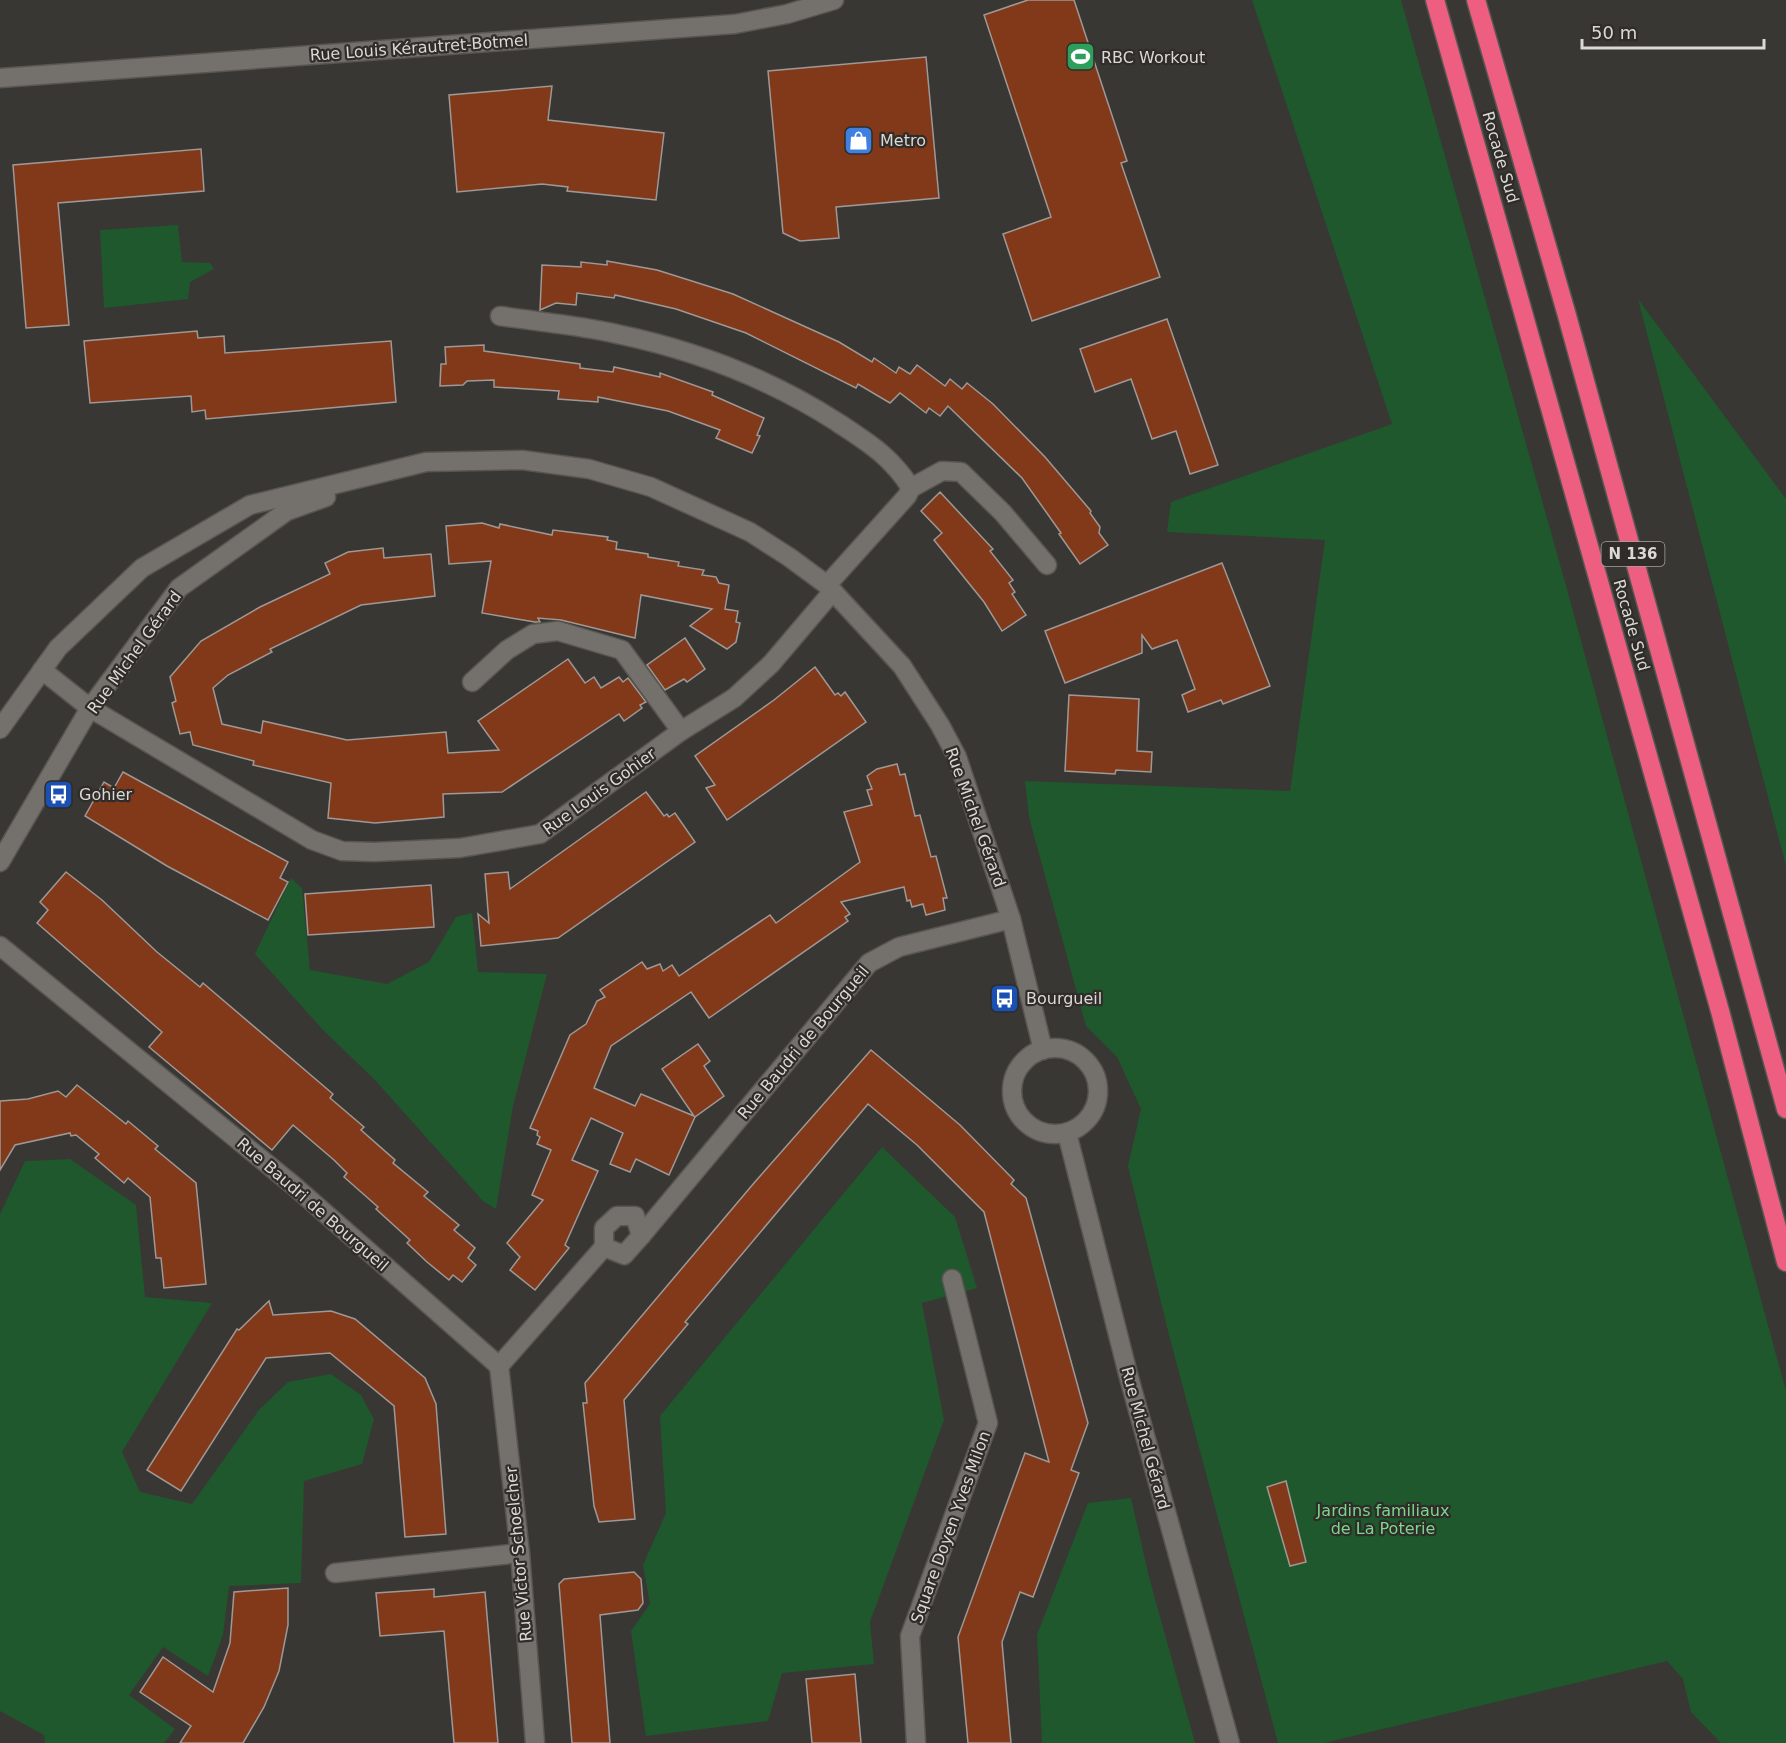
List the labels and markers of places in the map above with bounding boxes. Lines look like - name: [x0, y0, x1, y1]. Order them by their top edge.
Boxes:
- sports icon: RBC Workout: [1064, 41, 1096, 73]
- place label: RBC Workout: [1101, 48, 1205, 67]
- shop icon: Metro: [843, 124, 875, 156]
- place label: Metro: [880, 131, 926, 150]
- bus stop icon: Gohier: [42, 778, 74, 810]
- place label: Gohier: [79, 785, 133, 804]
- bus stop icon: Bourgueil: [989, 982, 1021, 1014]
- place label: Bourgueil: [1026, 989, 1102, 1008]

